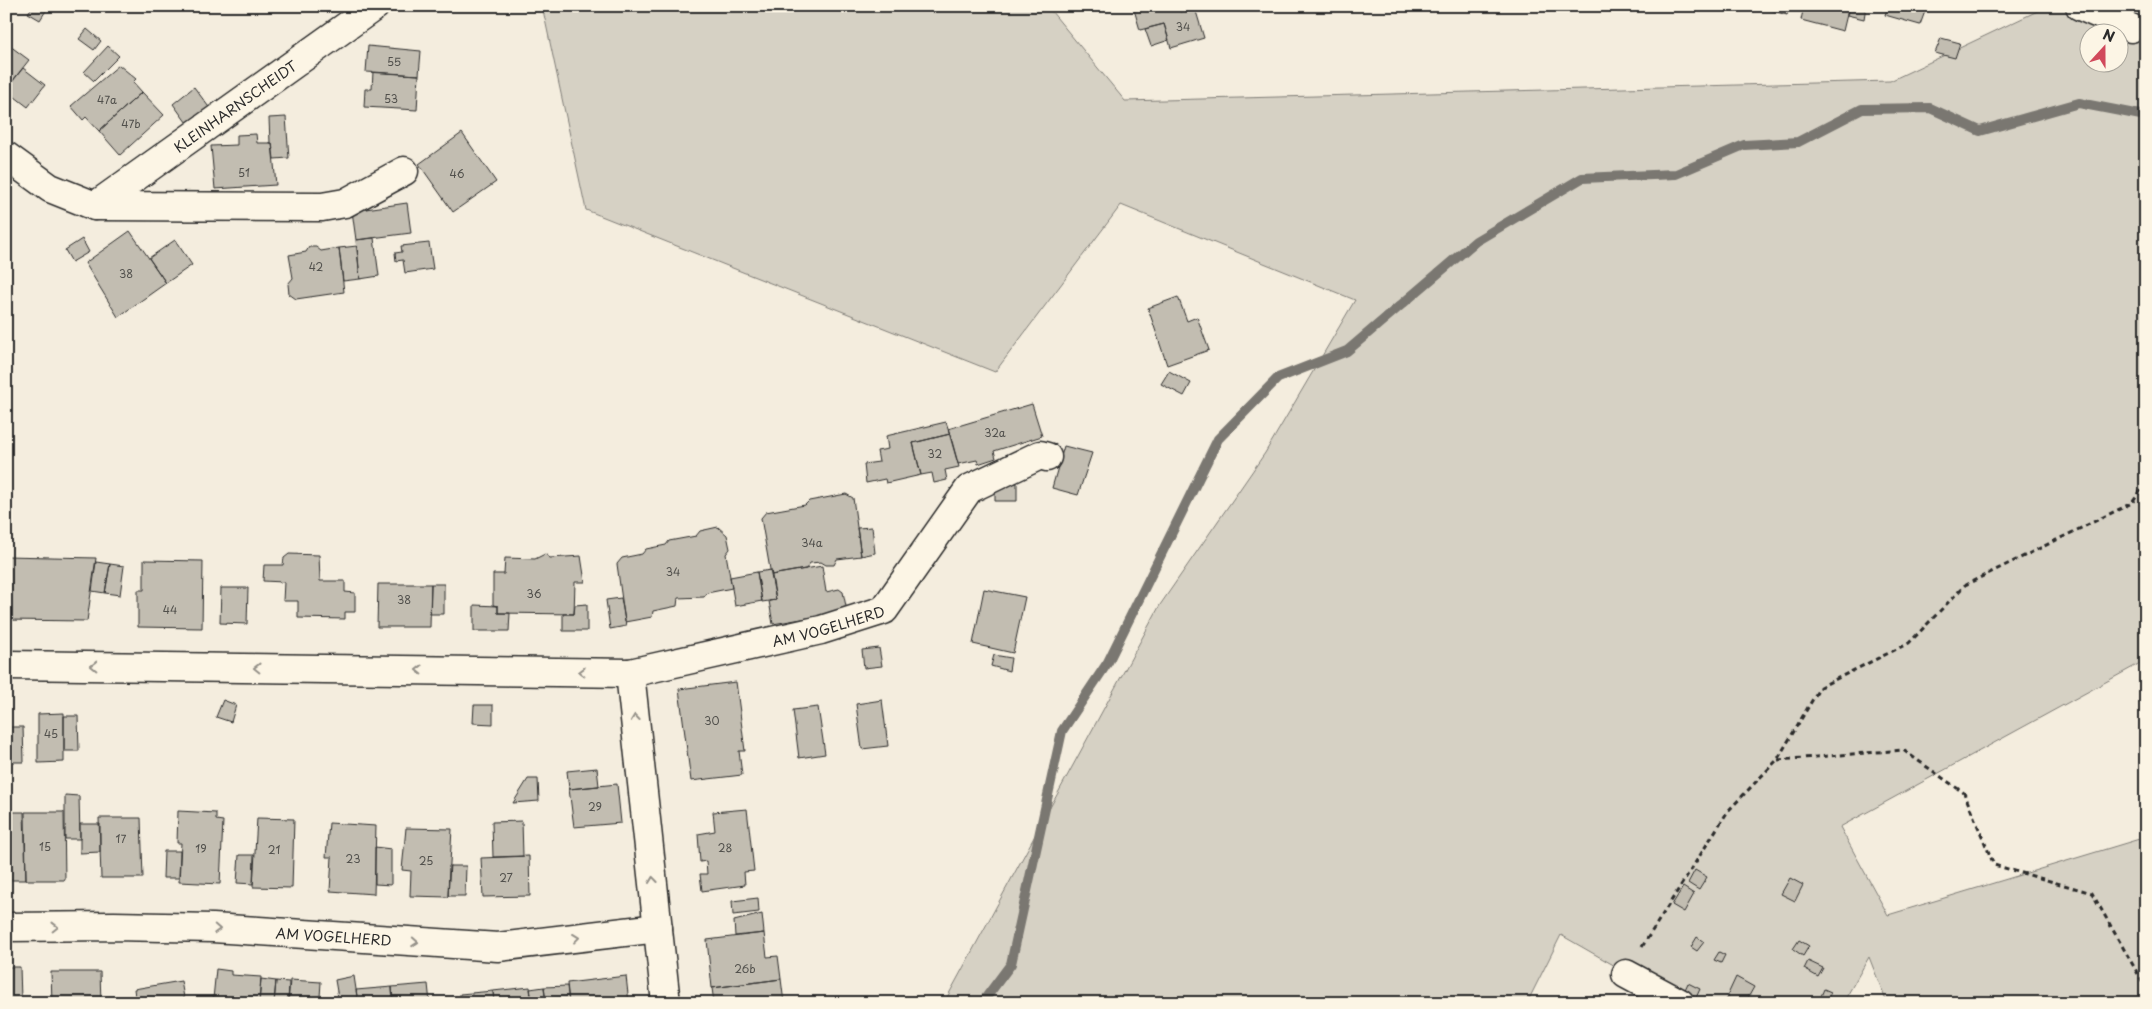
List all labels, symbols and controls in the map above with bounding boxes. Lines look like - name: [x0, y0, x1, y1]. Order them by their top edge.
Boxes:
- house number: 34: [1176, 18, 1190, 35]
- north arrow: [2080, 22, 2130, 72]
- text: N: [2100, 24, 2118, 47]
- house number: 55: [387, 53, 401, 70]
- street label: KLEINHARNSCHEIDT: [169, 55, 301, 157]
- house number: 53: [384, 90, 398, 107]
- house number: 47a: [97, 91, 117, 108]
- house number: 47b: [121, 115, 141, 132]
- house number: 51: [238, 164, 250, 181]
- house number: 46: [450, 165, 465, 182]
- house number: 42: [309, 258, 324, 275]
- house number: 38: [119, 265, 133, 282]
- house number: 32a: [984, 424, 1006, 441]
- house number: 32: [928, 445, 943, 462]
- house number: 34a: [801, 534, 823, 551]
- house number: 34: [666, 563, 680, 580]
- house number: 36: [527, 585, 542, 602]
- house number: 38: [397, 591, 411, 608]
- street label: AM VOGELHERD: [770, 600, 887, 651]
- house number: 44: [163, 601, 177, 618]
- one-way arrow: [90, 661, 98, 671]
- one-way arrow: [252, 663, 260, 673]
- one-way arrow: [415, 665, 422, 675]
- one-way arrow: [577, 667, 585, 677]
- house number: 30: [704, 712, 720, 729]
- one-way arrow: [630, 714, 641, 722]
- house number: 45: [44, 725, 58, 742]
- house number: 29: [588, 798, 602, 815]
- house number: 17: [116, 830, 127, 847]
- house number: 15: [39, 838, 51, 855]
- house number: 28: [718, 839, 732, 856]
- house number: 19: [195, 840, 207, 857]
- house number: 21: [268, 841, 280, 858]
- house number: 23: [346, 850, 360, 867]
- house number: 25: [419, 852, 433, 869]
- house number: 27: [499, 869, 513, 886]
- one-way arrow: [648, 876, 659, 884]
- one-way arrow: [52, 922, 59, 932]
- street label: AM VOGELHERD: [275, 922, 392, 950]
- one-way arrow: [214, 923, 222, 934]
- one-way arrow: [573, 933, 581, 944]
- one-way arrow: [411, 936, 419, 947]
- house number: 26b: [734, 960, 756, 977]

